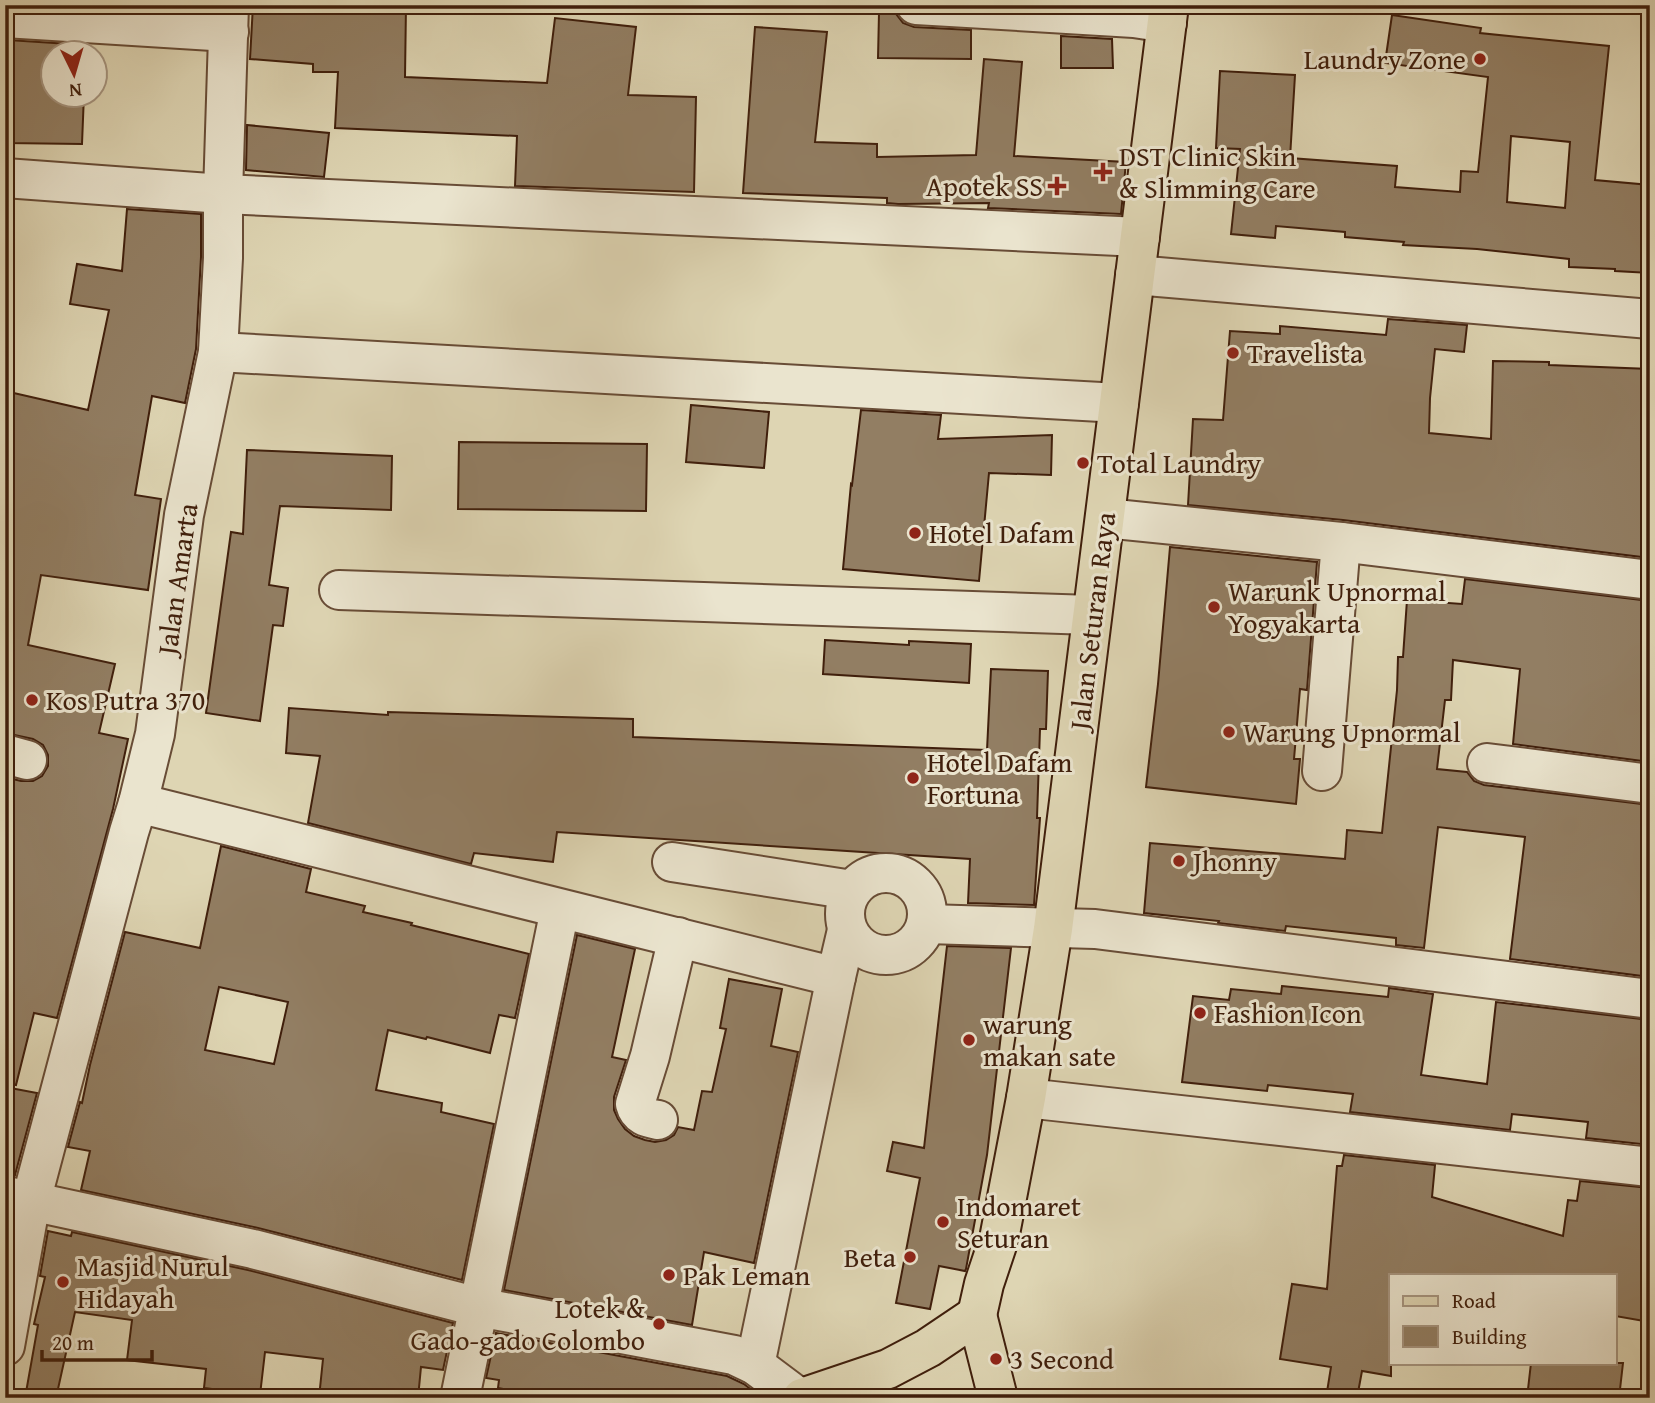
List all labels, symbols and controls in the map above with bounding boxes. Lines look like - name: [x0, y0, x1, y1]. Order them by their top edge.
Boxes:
- north arrow: [38, 38, 108, 108]
- place label: Laundry Zone: [1304, 38, 1466, 79]
- marker: Laundry Zone: [1472, 51, 1488, 67]
- text: N: [68, 76, 83, 105]
- place label: DST Clinic Skin & Slimming Care: [1119, 135, 1316, 208]
- marker: DST Clinic Skin & Slimming Care: [1093, 162, 1113, 182]
- place label: Apotek SS: [926, 165, 1043, 206]
- marker: Apotek SS: [1049, 178, 1065, 194]
- place label: Travelista: [1247, 332, 1364, 373]
- marker: Travelista: [1225, 345, 1241, 361]
- place label: Total Laundry: [1097, 442, 1261, 483]
- marker: Total Laundry: [1075, 455, 1091, 471]
- street label: Jalan Amarta: [145, 500, 208, 660]
- street label: Jalan Seturan Raya: [1057, 509, 1125, 735]
- place label: Hotel Dafam: [929, 512, 1074, 553]
- marker: Hotel Dafam: [907, 525, 923, 541]
- place label: Warunk Upnormal Yogyakarta: [1228, 570, 1446, 643]
- marker: Warunk Upnormal Yogyakarta: [1206, 599, 1222, 615]
- place label: Kos Putra 370: [46, 679, 205, 720]
- marker: Kos Putra 370: [24, 692, 40, 708]
- place label: Warung Upnormal: [1243, 711, 1461, 752]
- marker: Warung Upnormal: [1221, 724, 1237, 740]
- place label: Hotel Dafam Fortuna: [927, 741, 1072, 814]
- marker: Hotel Dafam Fortuna: [905, 770, 921, 786]
- place label: Jhonny: [1190, 840, 1277, 881]
- marker: Jhonny: [1171, 853, 1187, 869]
- place label: Fashion Icon: [1214, 992, 1362, 1033]
- place label: warung makan sate: [983, 1003, 1116, 1076]
- marker: Fashion Icon: [1192, 1005, 1208, 1021]
- marker: warung makan sate: [961, 1032, 977, 1048]
- place label: Indomaret Seturan: [957, 1185, 1081, 1258]
- marker: Indomaret Seturan: [935, 1214, 951, 1230]
- place label: Beta: [844, 1236, 897, 1277]
- place label: Masjid Nurul Hidayah: [77, 1245, 229, 1318]
- marker: Beta: [902, 1249, 918, 1265]
- place label: Pak Leman: [683, 1254, 811, 1295]
- marker: Pak Leman: [661, 1267, 677, 1283]
- marker: Masjid Nurul Hidayah: [55, 1274, 71, 1290]
- legend: [1389, 1274, 1616, 1364]
- text: Road: [1452, 1285, 1497, 1316]
- place label: Lotek & Gado-gado Colombo: [411, 1287, 645, 1360]
- marker: Lotek & Gado-gado Colombo: [651, 1316, 667, 1332]
- scale bar: [42, 1319, 152, 1363]
- text: Building: [1452, 1321, 1527, 1352]
- text: 20 m: [52, 1327, 94, 1358]
- place label: 3 Second: [1010, 1338, 1114, 1379]
- marker: 3 Second: [988, 1351, 1004, 1367]

